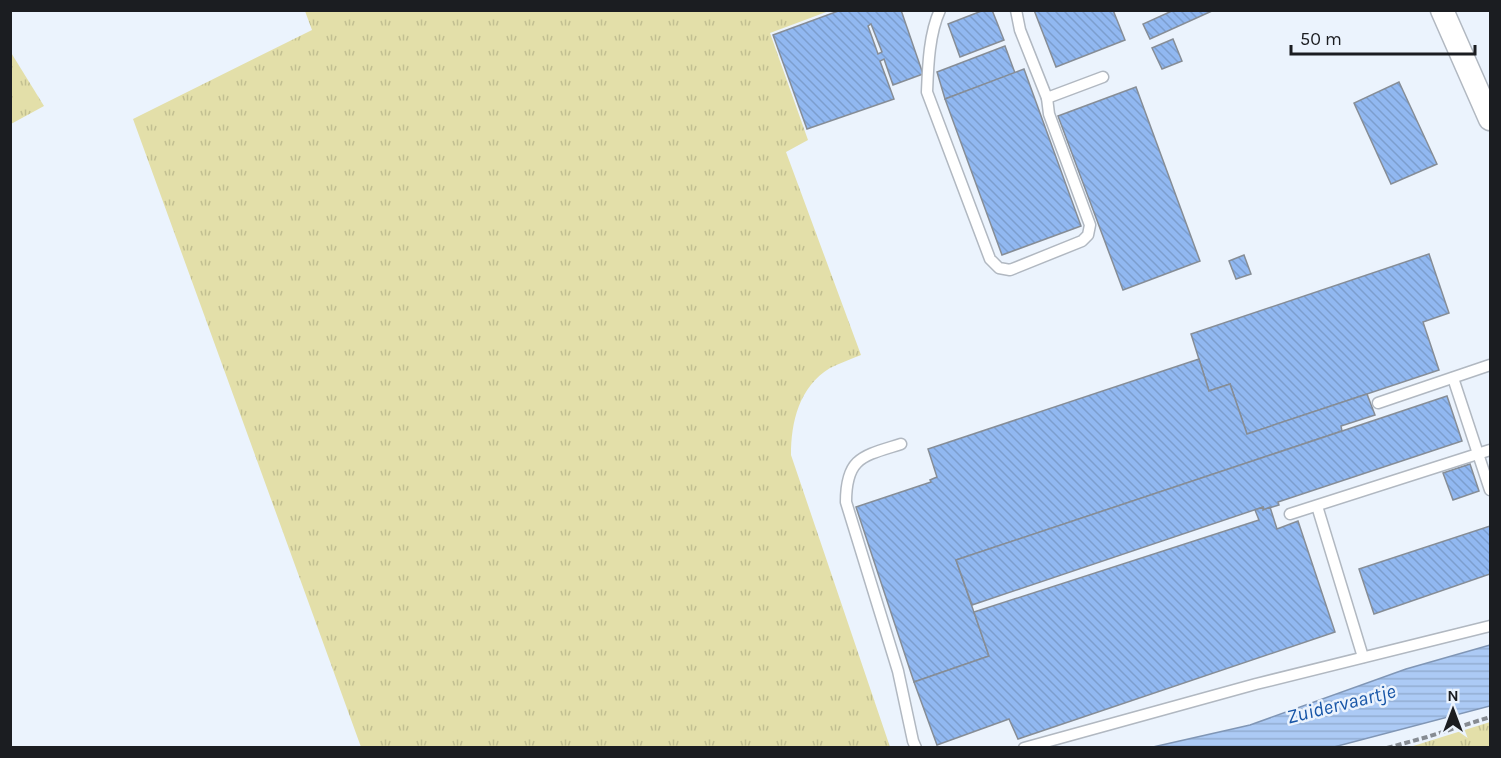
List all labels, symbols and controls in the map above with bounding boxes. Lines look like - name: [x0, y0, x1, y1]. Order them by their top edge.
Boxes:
- scale bar: [1291, 18, 1476, 56]
- text: 50 m: [1300, 28, 1342, 50]
- water label: Zuidervaartje: [1284, 679, 1398, 729]
- north arrow: [1423, 680, 1483, 740]
- text: N: [1447, 686, 1459, 705]

